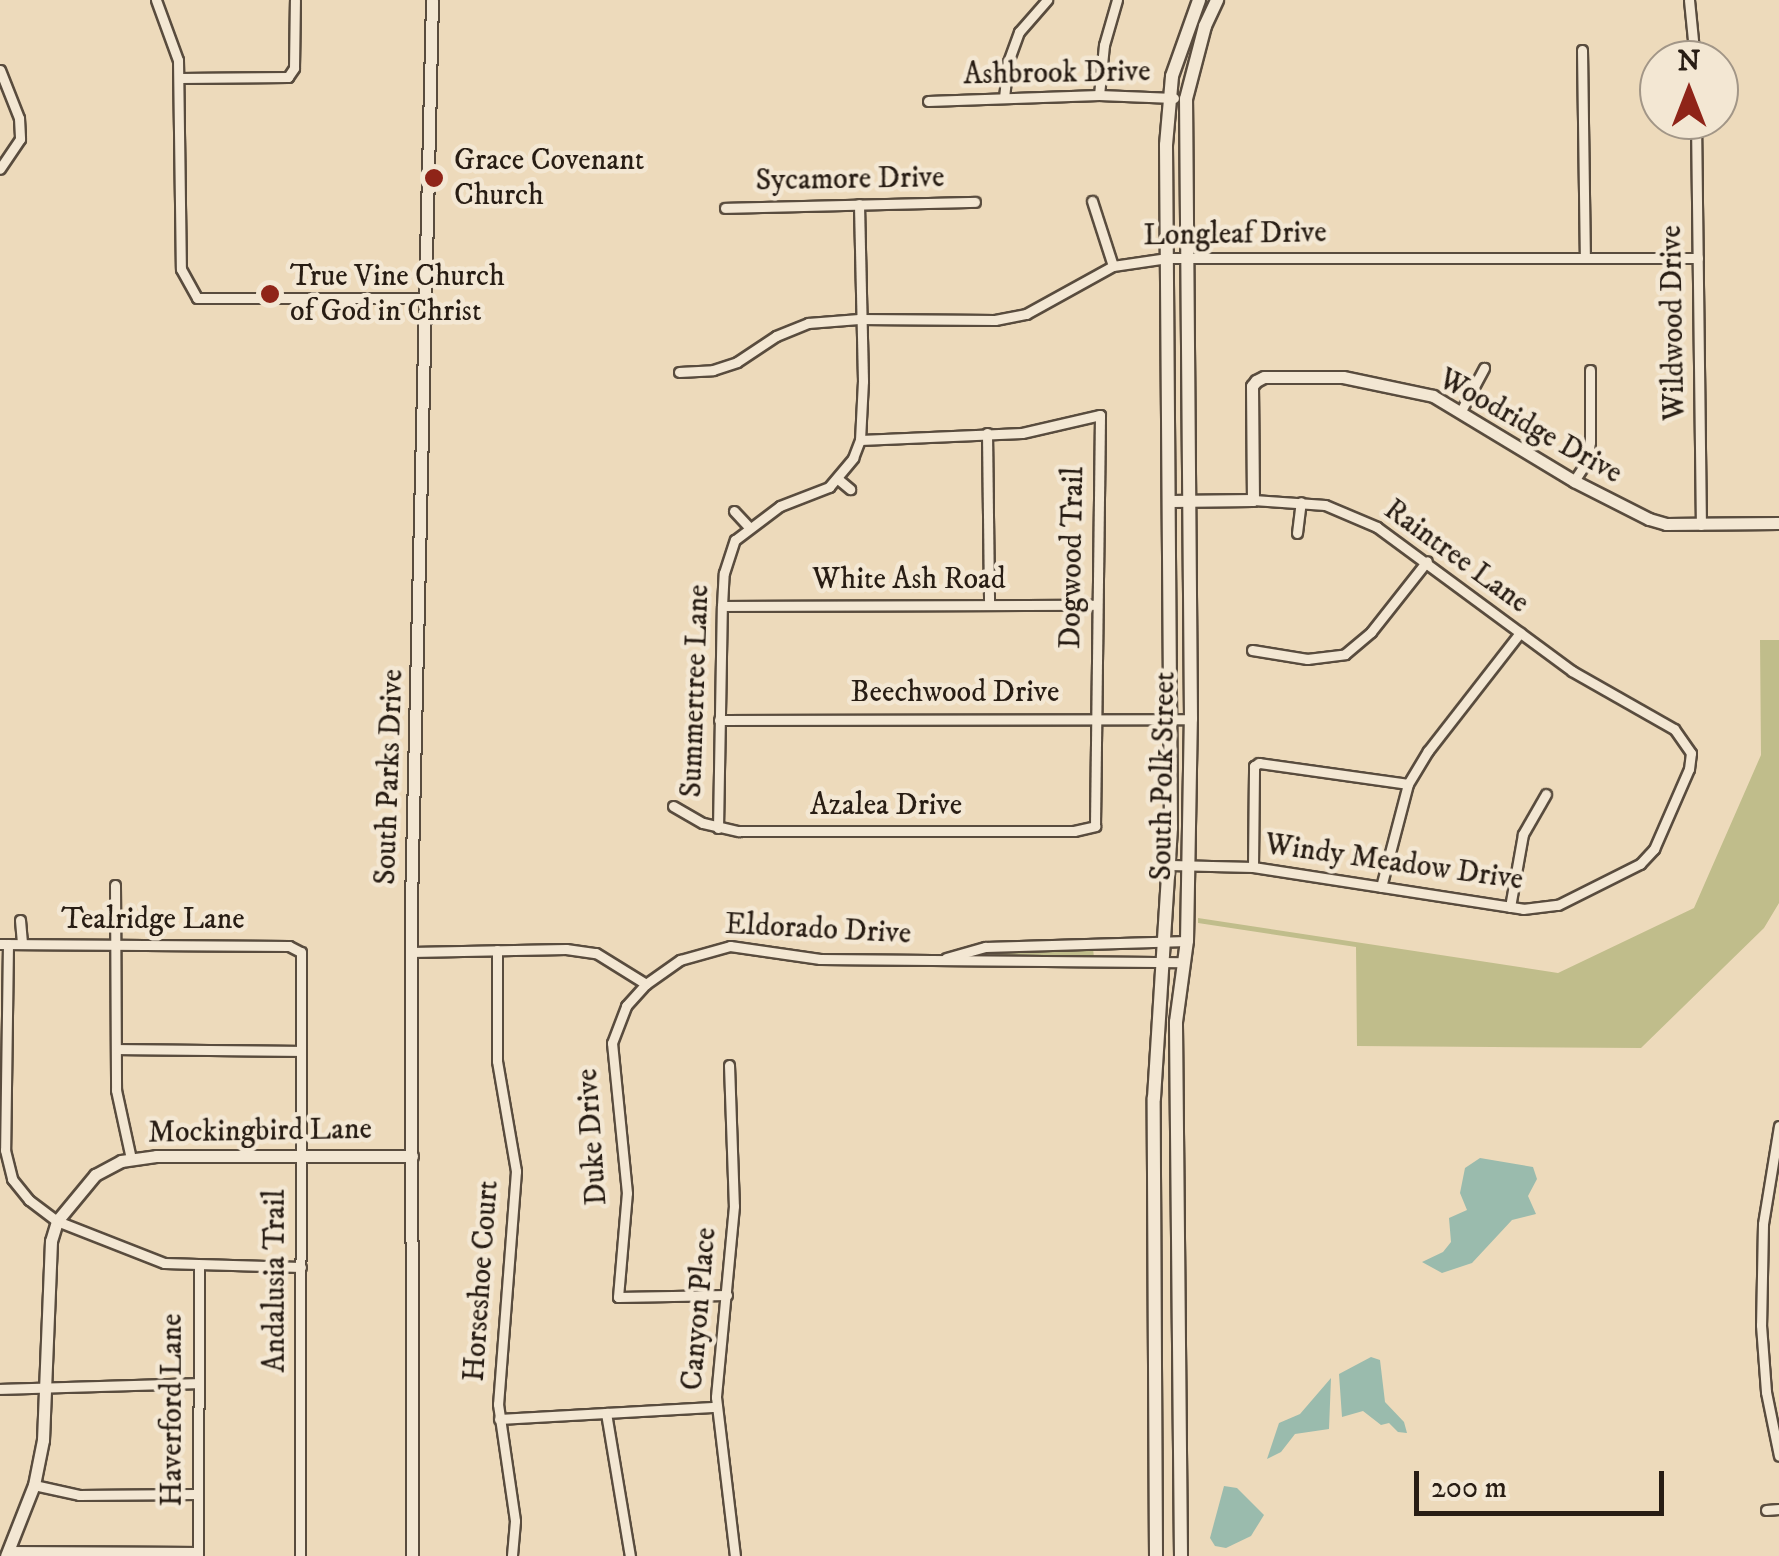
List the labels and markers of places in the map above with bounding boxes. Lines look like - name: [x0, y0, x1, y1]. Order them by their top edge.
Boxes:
- place label: Grace Covenant Church: [454, 143, 644, 214]
- marker: Grace Covenant Church: [423, 167, 445, 189]
- place label: True Vine Church of God in Christ: [290, 259, 505, 330]
- marker: True Vine Church of God in Christ: [259, 283, 281, 305]

